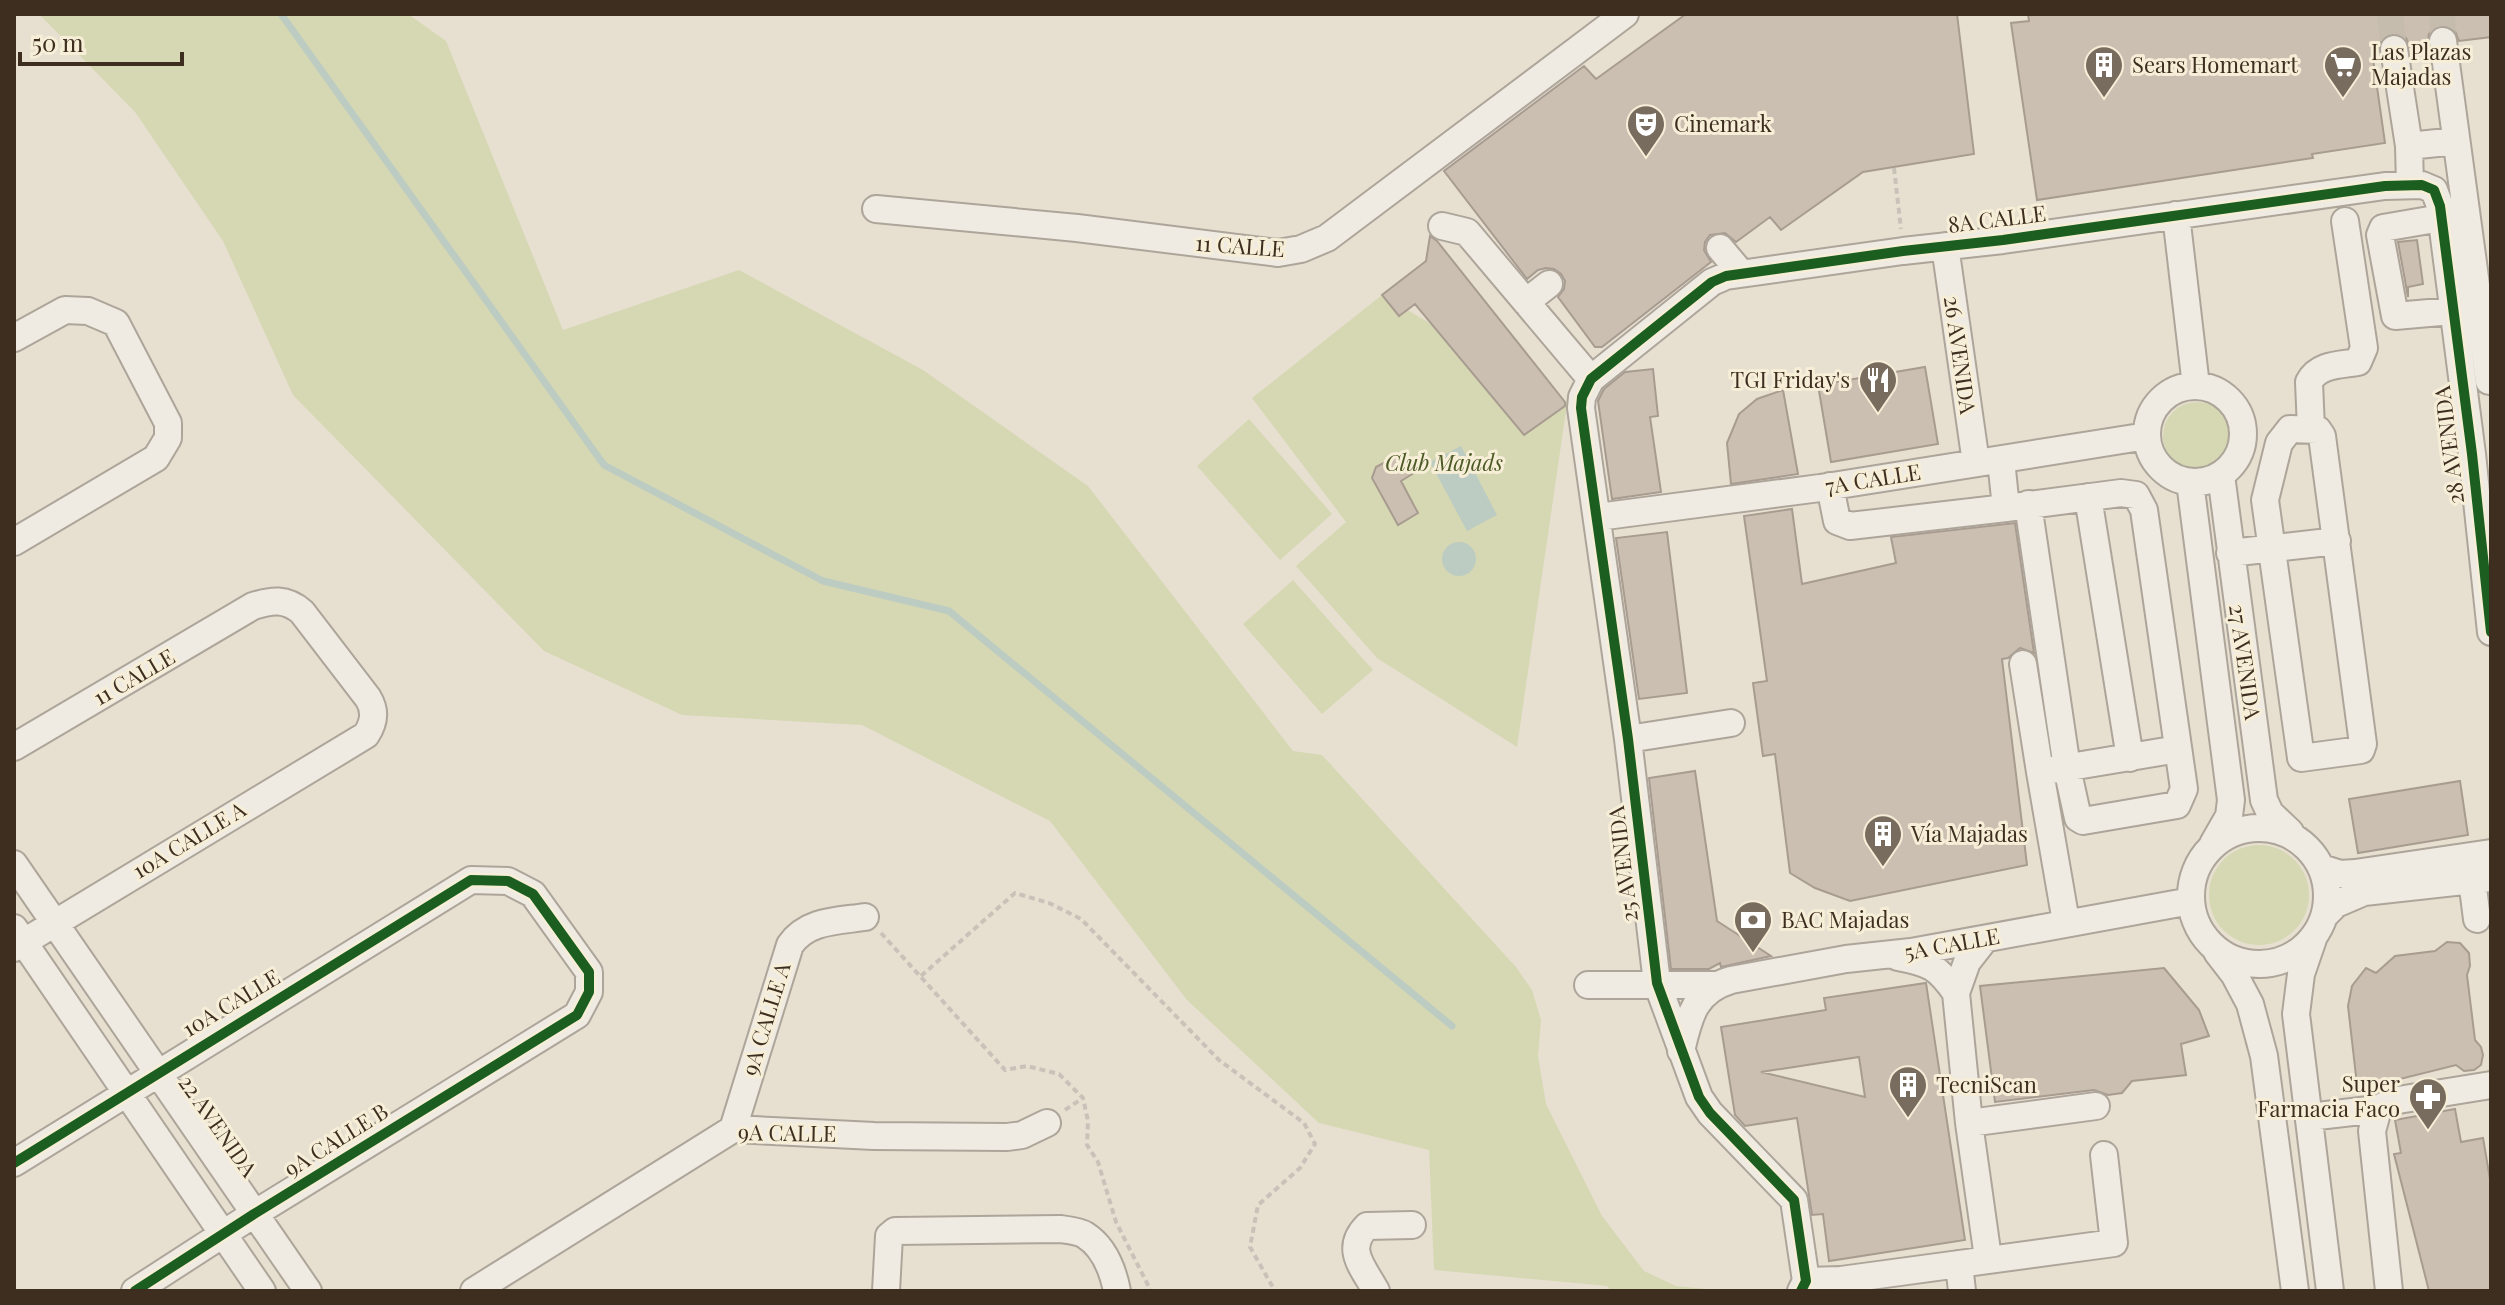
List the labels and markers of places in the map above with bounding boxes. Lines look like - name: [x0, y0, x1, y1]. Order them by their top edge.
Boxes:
- place label: Las Plazas Majadas: [2371, 36, 2471, 91]
- building icon: Sears Homemart: [2083, 44, 2125, 99]
- supermarket icon: Las Plazas Majadas: [2322, 44, 2364, 99]
- place label: Sears Homemart: [2132, 49, 2299, 79]
- theatre icon: Cinemark: [1625, 103, 1667, 158]
- place label: Cinemark: [1674, 108, 1772, 138]
- restaurant icon: TGI Friday's: [1857, 359, 1899, 414]
- place label: TGI Friday's: [1730, 364, 1850, 394]
- building icon: Vía Majadas: [1862, 813, 1904, 868]
- place label: Vía Majadas: [1910, 818, 2028, 848]
- bank icon: BAC Majadas: [1732, 899, 1774, 954]
- place label: BAC Majadas: [1781, 904, 1909, 934]
- building icon: TecniScan: [1887, 1064, 1929, 1119]
- place label: Super Farmacia Faco: [2257, 1068, 2400, 1123]
- place label: TecniScan: [1936, 1069, 2037, 1099]
- pharmacy icon: Super Farmacia Faco: [2407, 1076, 2449, 1131]

